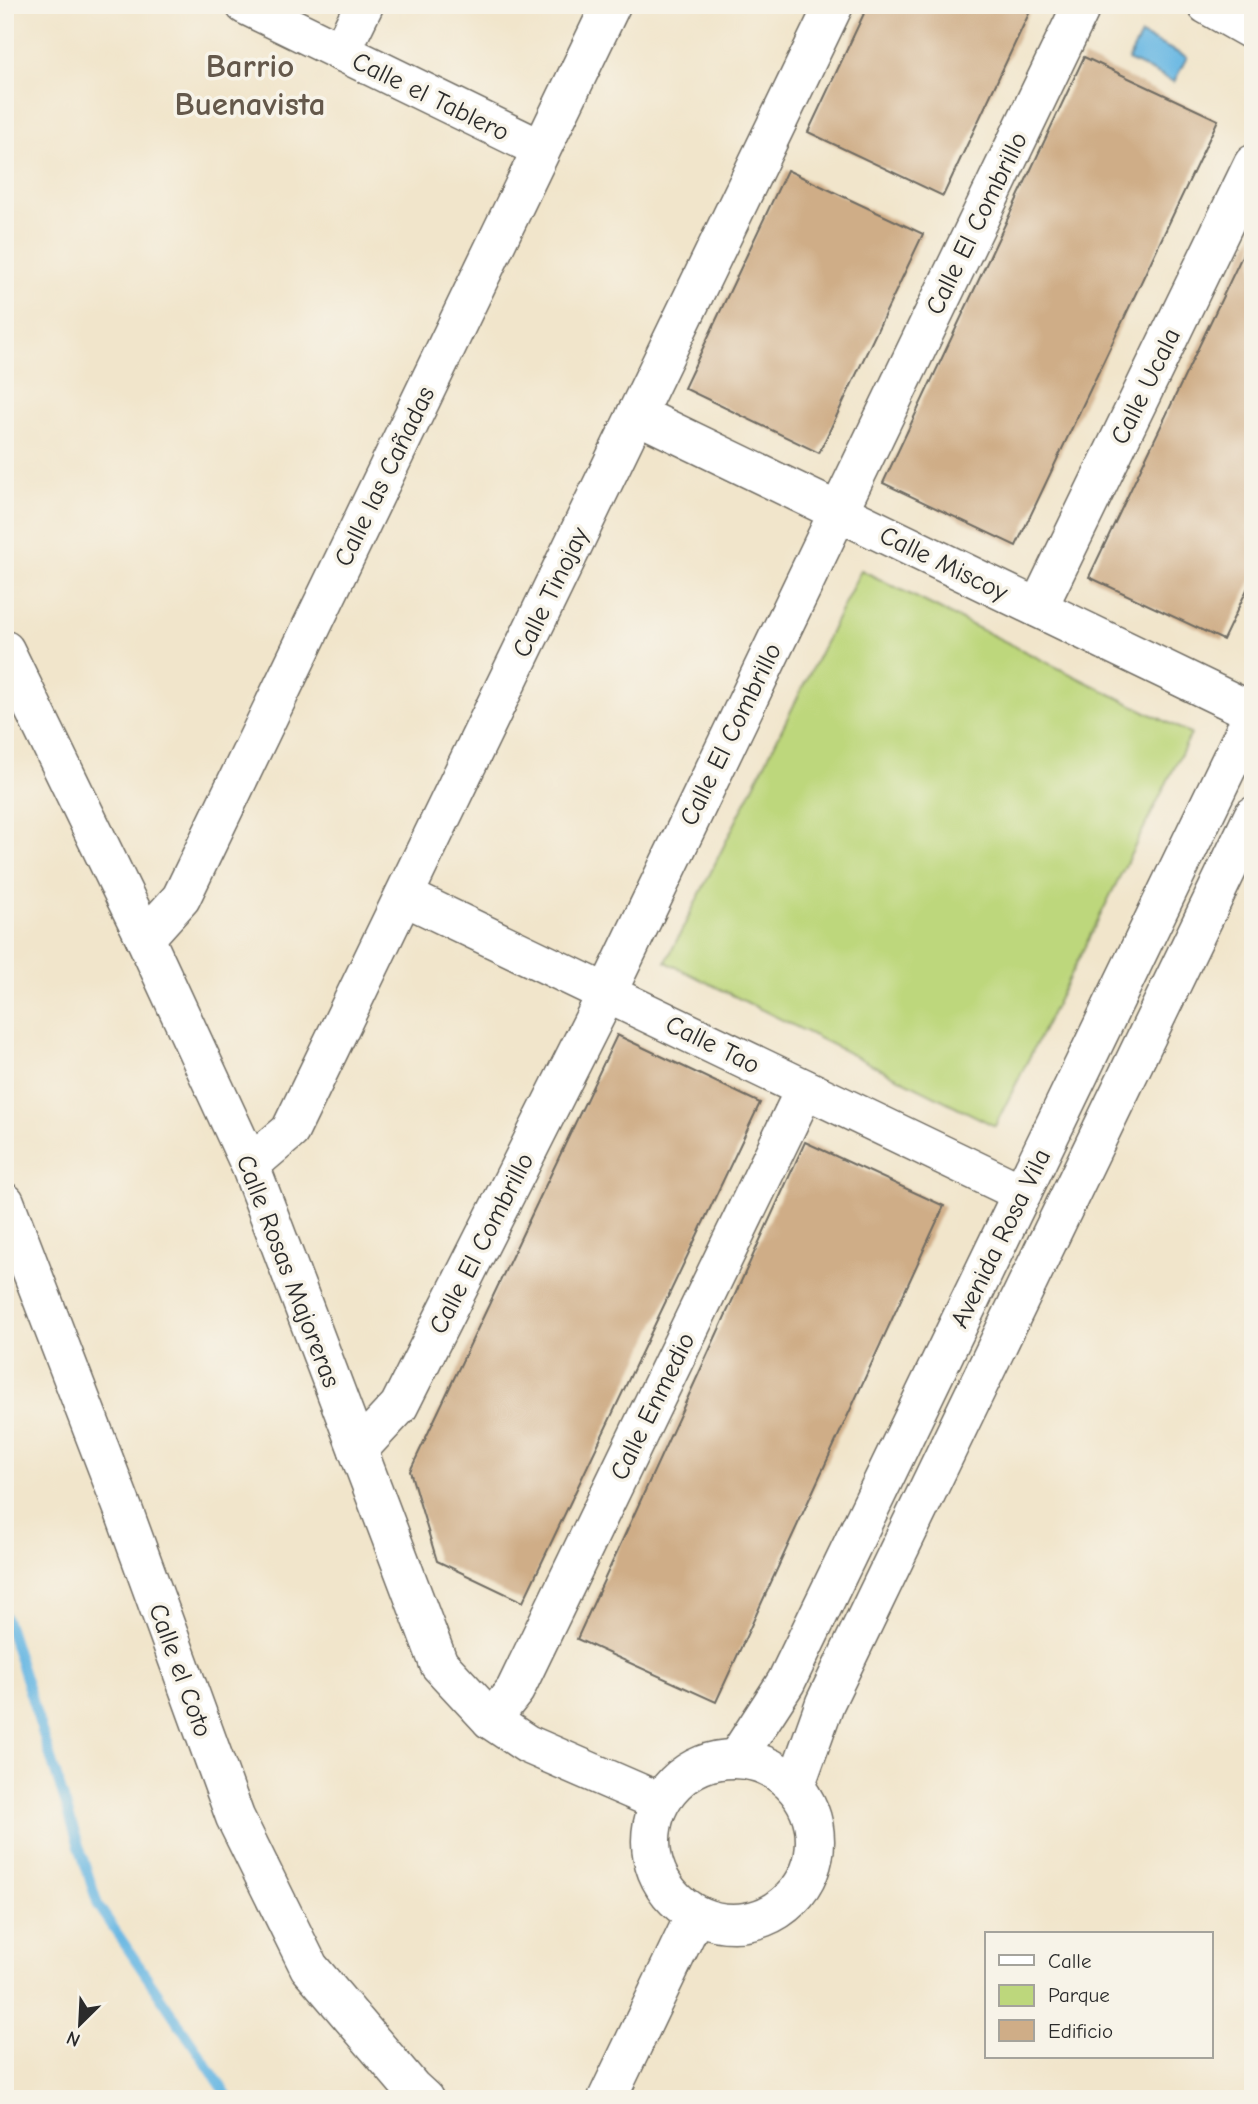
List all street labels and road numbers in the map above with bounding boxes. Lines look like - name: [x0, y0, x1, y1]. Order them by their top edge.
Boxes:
- street label: Calle el Tablero: [347, 46, 514, 148]
- street label: Calle El Combrillo: [920, 127, 1034, 319]
- street label: Calle Ucala: [1105, 323, 1187, 449]
- street label: Calle las Cañadas: [328, 382, 441, 571]
- street label: Calle Miscoy: [875, 520, 1013, 608]
- street label: Calle Tinojay: [506, 522, 595, 662]
- street label: Calle El Combrillo: [674, 638, 788, 830]
- street label: Calle Tao: [661, 1009, 764, 1080]
- street label: Avenida Rosa Vila: [945, 1144, 1057, 1333]
- street label: Calle El Combrillo: [423, 1148, 540, 1339]
- street label: Calle Rosas Majoreras: [230, 1151, 346, 1392]
- street label: Calle Enmedio: [604, 1328, 702, 1485]
- street label: Calle el Coto: [142, 1600, 218, 1741]

